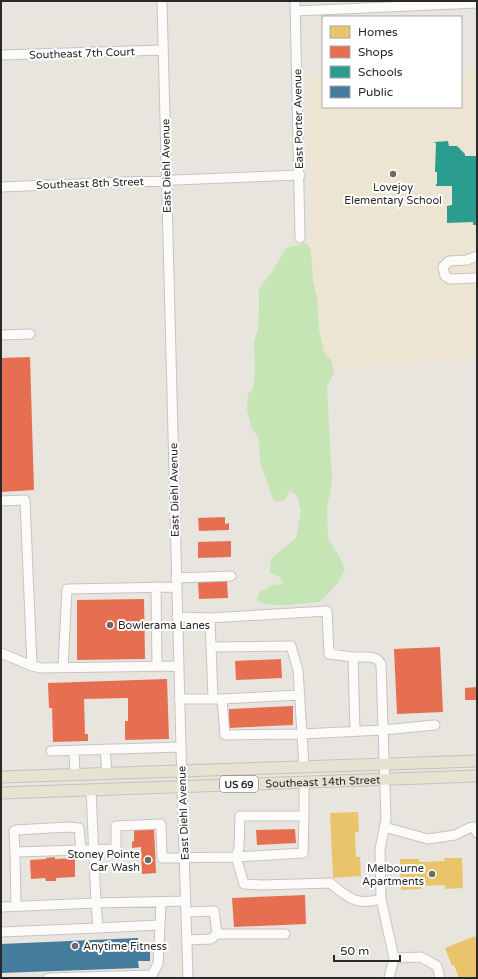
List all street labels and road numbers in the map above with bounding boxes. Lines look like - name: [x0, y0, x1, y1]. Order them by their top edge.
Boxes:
- street label: Southeast 7th Court: [29, 45, 135, 62]
- street label: East Porter Avenue: [291, 69, 306, 169]
- street label: East Diehl Avenue: [159, 119, 174, 213]
- street label: Southeast 8th Street: [36, 175, 144, 192]
- street label: East Diehl Avenue: [167, 443, 182, 537]
- street label: East Diehl Avenue: [175, 766, 192, 860]
- street label: Southeast 14th Street: [265, 773, 380, 791]
- road number: US 69: [220, 776, 258, 792]

